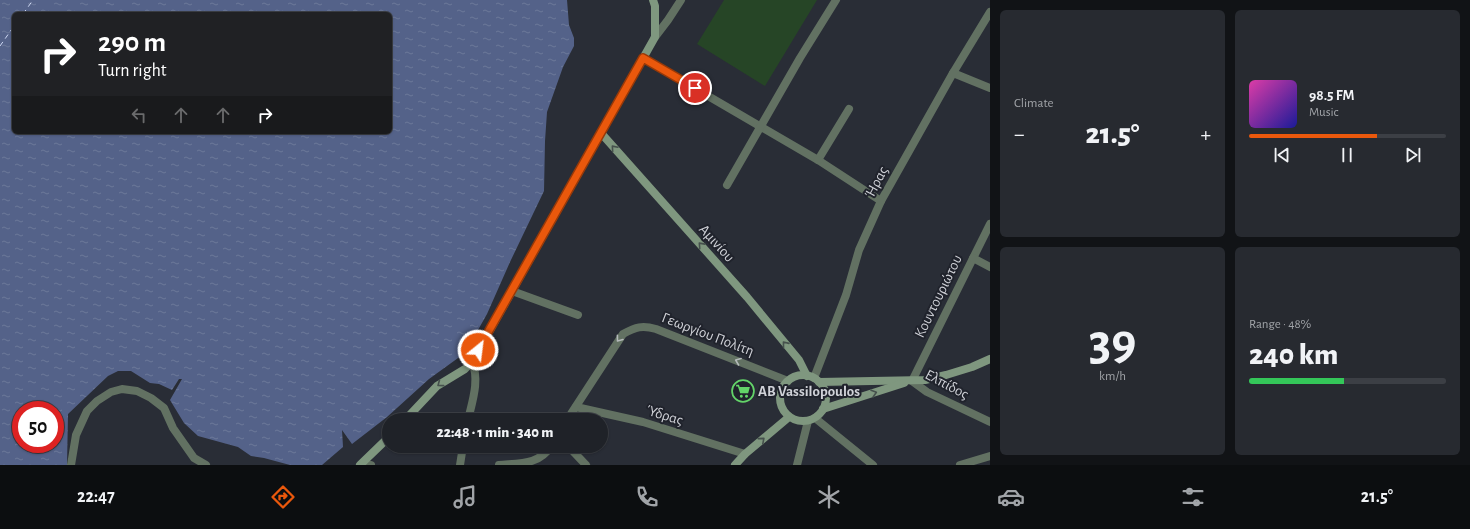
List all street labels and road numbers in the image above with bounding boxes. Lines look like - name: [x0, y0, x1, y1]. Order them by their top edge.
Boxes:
- street label: Ήρας: [862, 164, 891, 200]
- street label: Αμινίου: [696, 222, 737, 265]
- street label: Κουντουριώτου: [912, 252, 965, 340]
- street label: Γεωργίου Πολίτη: [660, 310, 756, 359]
- street label: Ελπίδος: [923, 367, 971, 402]
- street label: Ύδρας: [645, 403, 685, 428]

